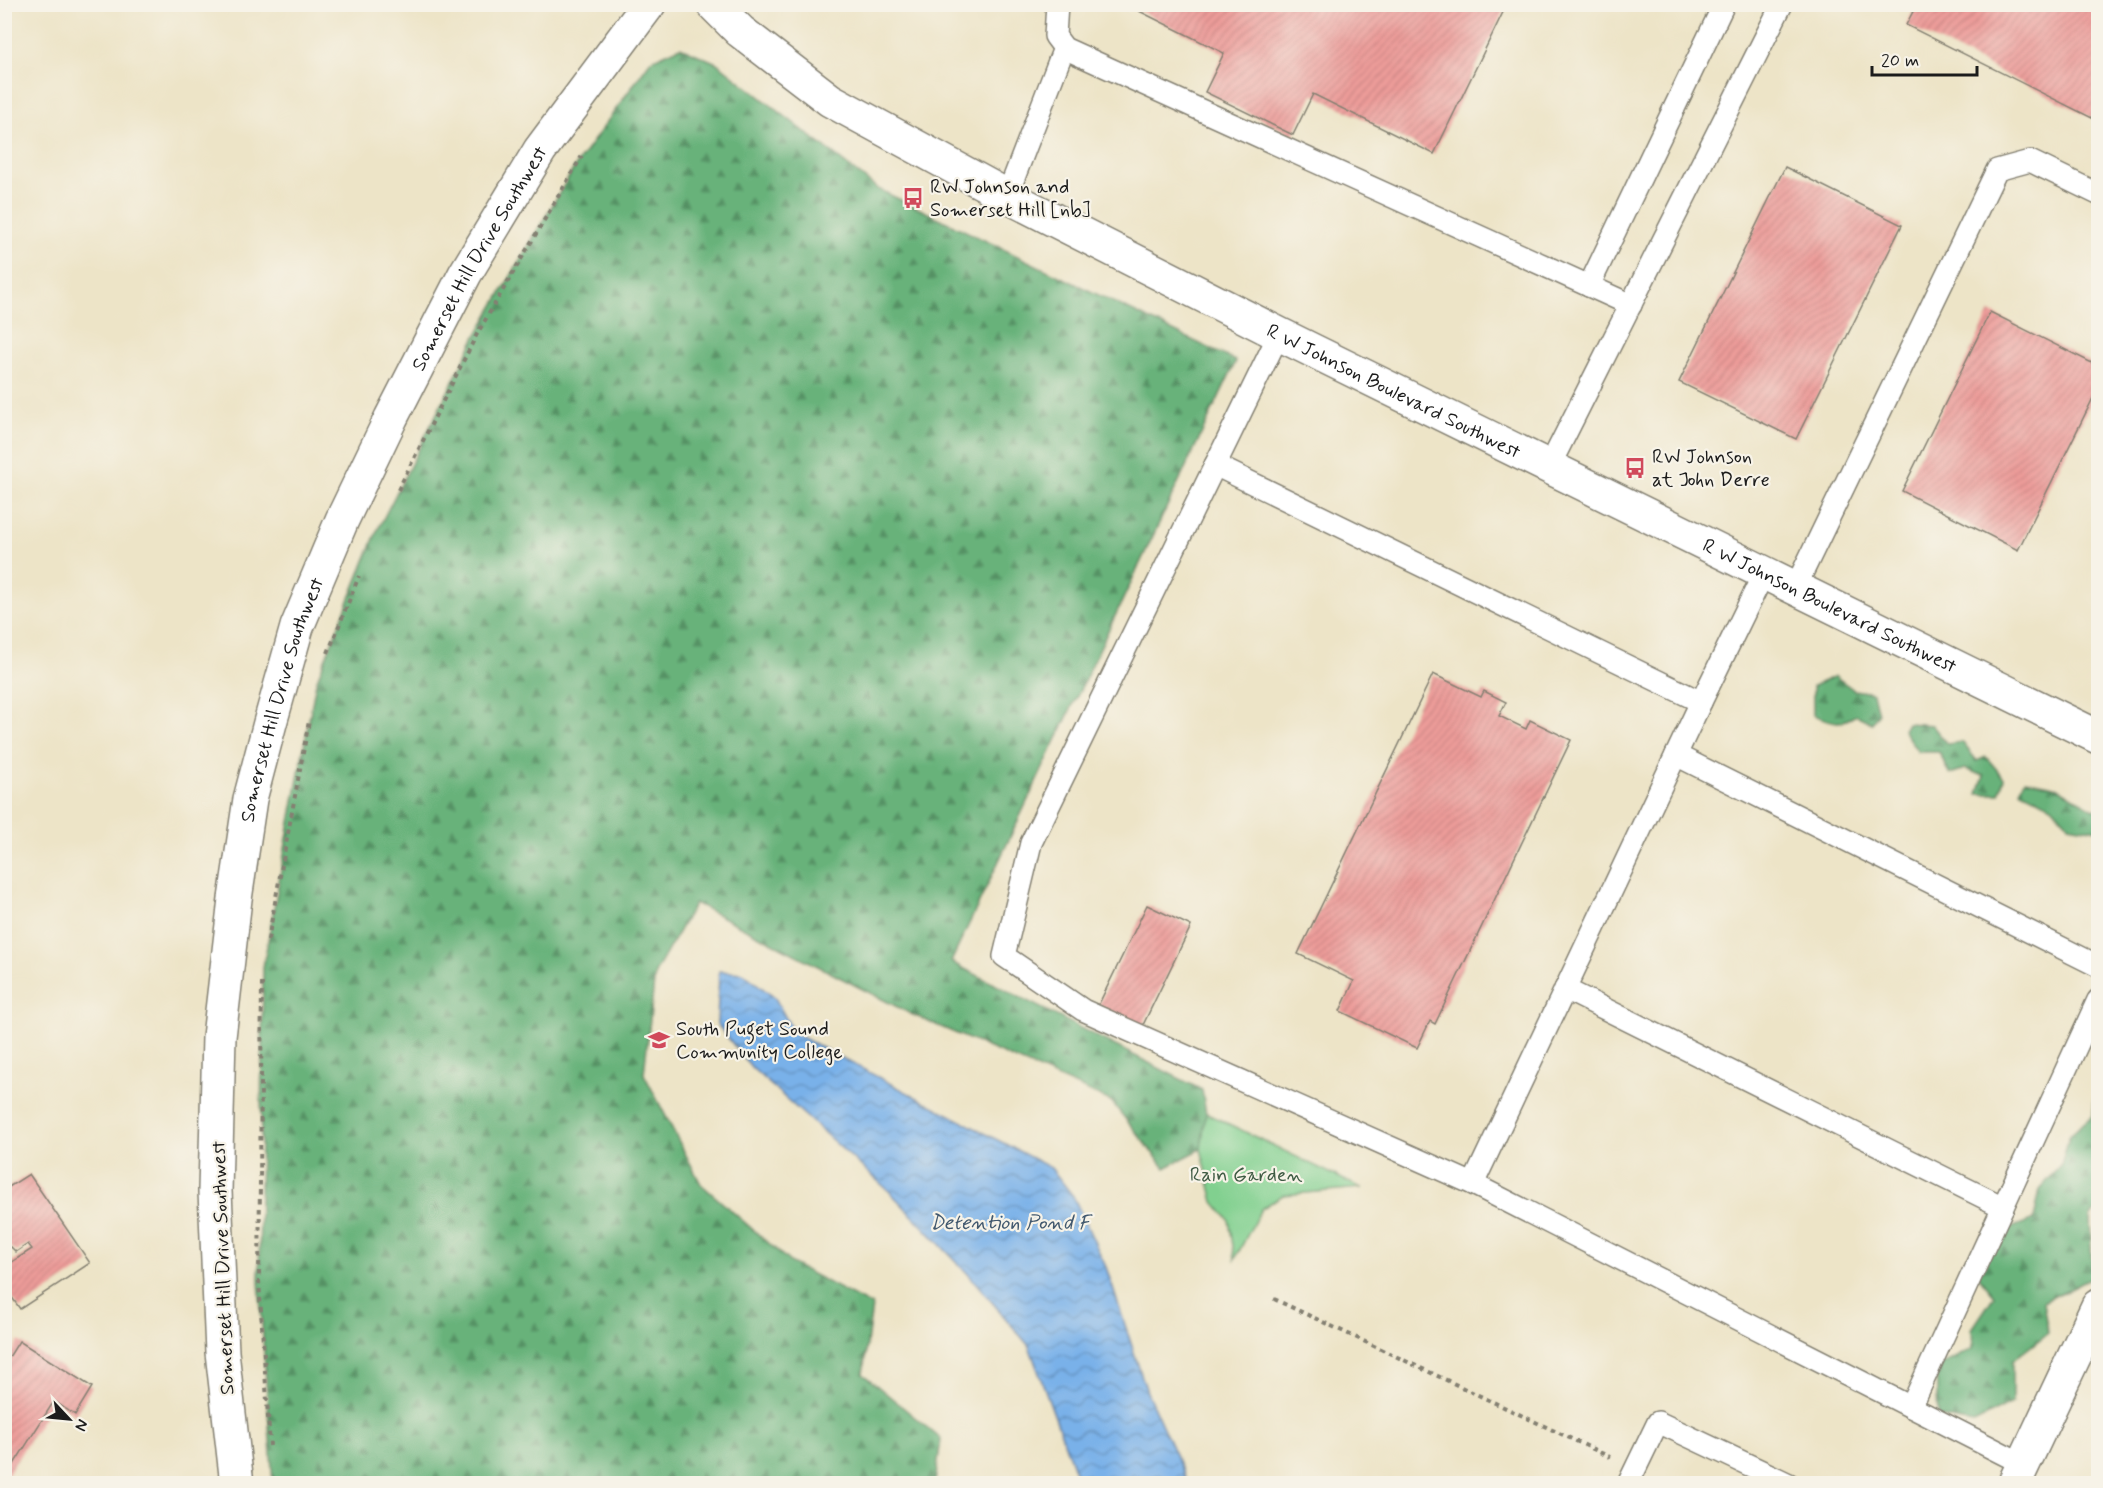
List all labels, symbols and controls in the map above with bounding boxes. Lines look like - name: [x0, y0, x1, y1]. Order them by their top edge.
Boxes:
- scale bar: [1872, 39, 1977, 77]
- text: 20 m: [1881, 49, 1919, 73]
- street label: Somerset Hill Drive Southwest: [406, 141, 554, 376]
- place label: RW Johnson and Somerset Hill [nb]: [930, 174, 1091, 224]
- bus stop icon: RW Johnson and Somerset Hill [nb]: [901, 186, 925, 210]
- street label: R W Johnson Boulevard Southwest: [1262, 318, 1525, 466]
- place label: RW Johnson at John Derre: [1652, 444, 1770, 494]
- bus stop icon: RW Johnson at John Derre: [1623, 456, 1647, 480]
- street label: R W Johnson Boulevard Southwest: [1698, 533, 1961, 680]
- street label: Somerset Hill Drive Southwest: [235, 574, 331, 824]
- place label: South Puget Sound Community College: [676, 1016, 843, 1066]
- school or university icon: South Puget Sound Community College: [647, 1028, 671, 1052]
- street label: Somerset Hill Drive Southwest: [206, 1140, 241, 1395]
- park label: Rain Garden: [1190, 1162, 1303, 1189]
- water label: Detention Pond F: [930, 1209, 1093, 1237]
- north arrow: [39, 1389, 99, 1449]
- text: N: [69, 1416, 93, 1434]

